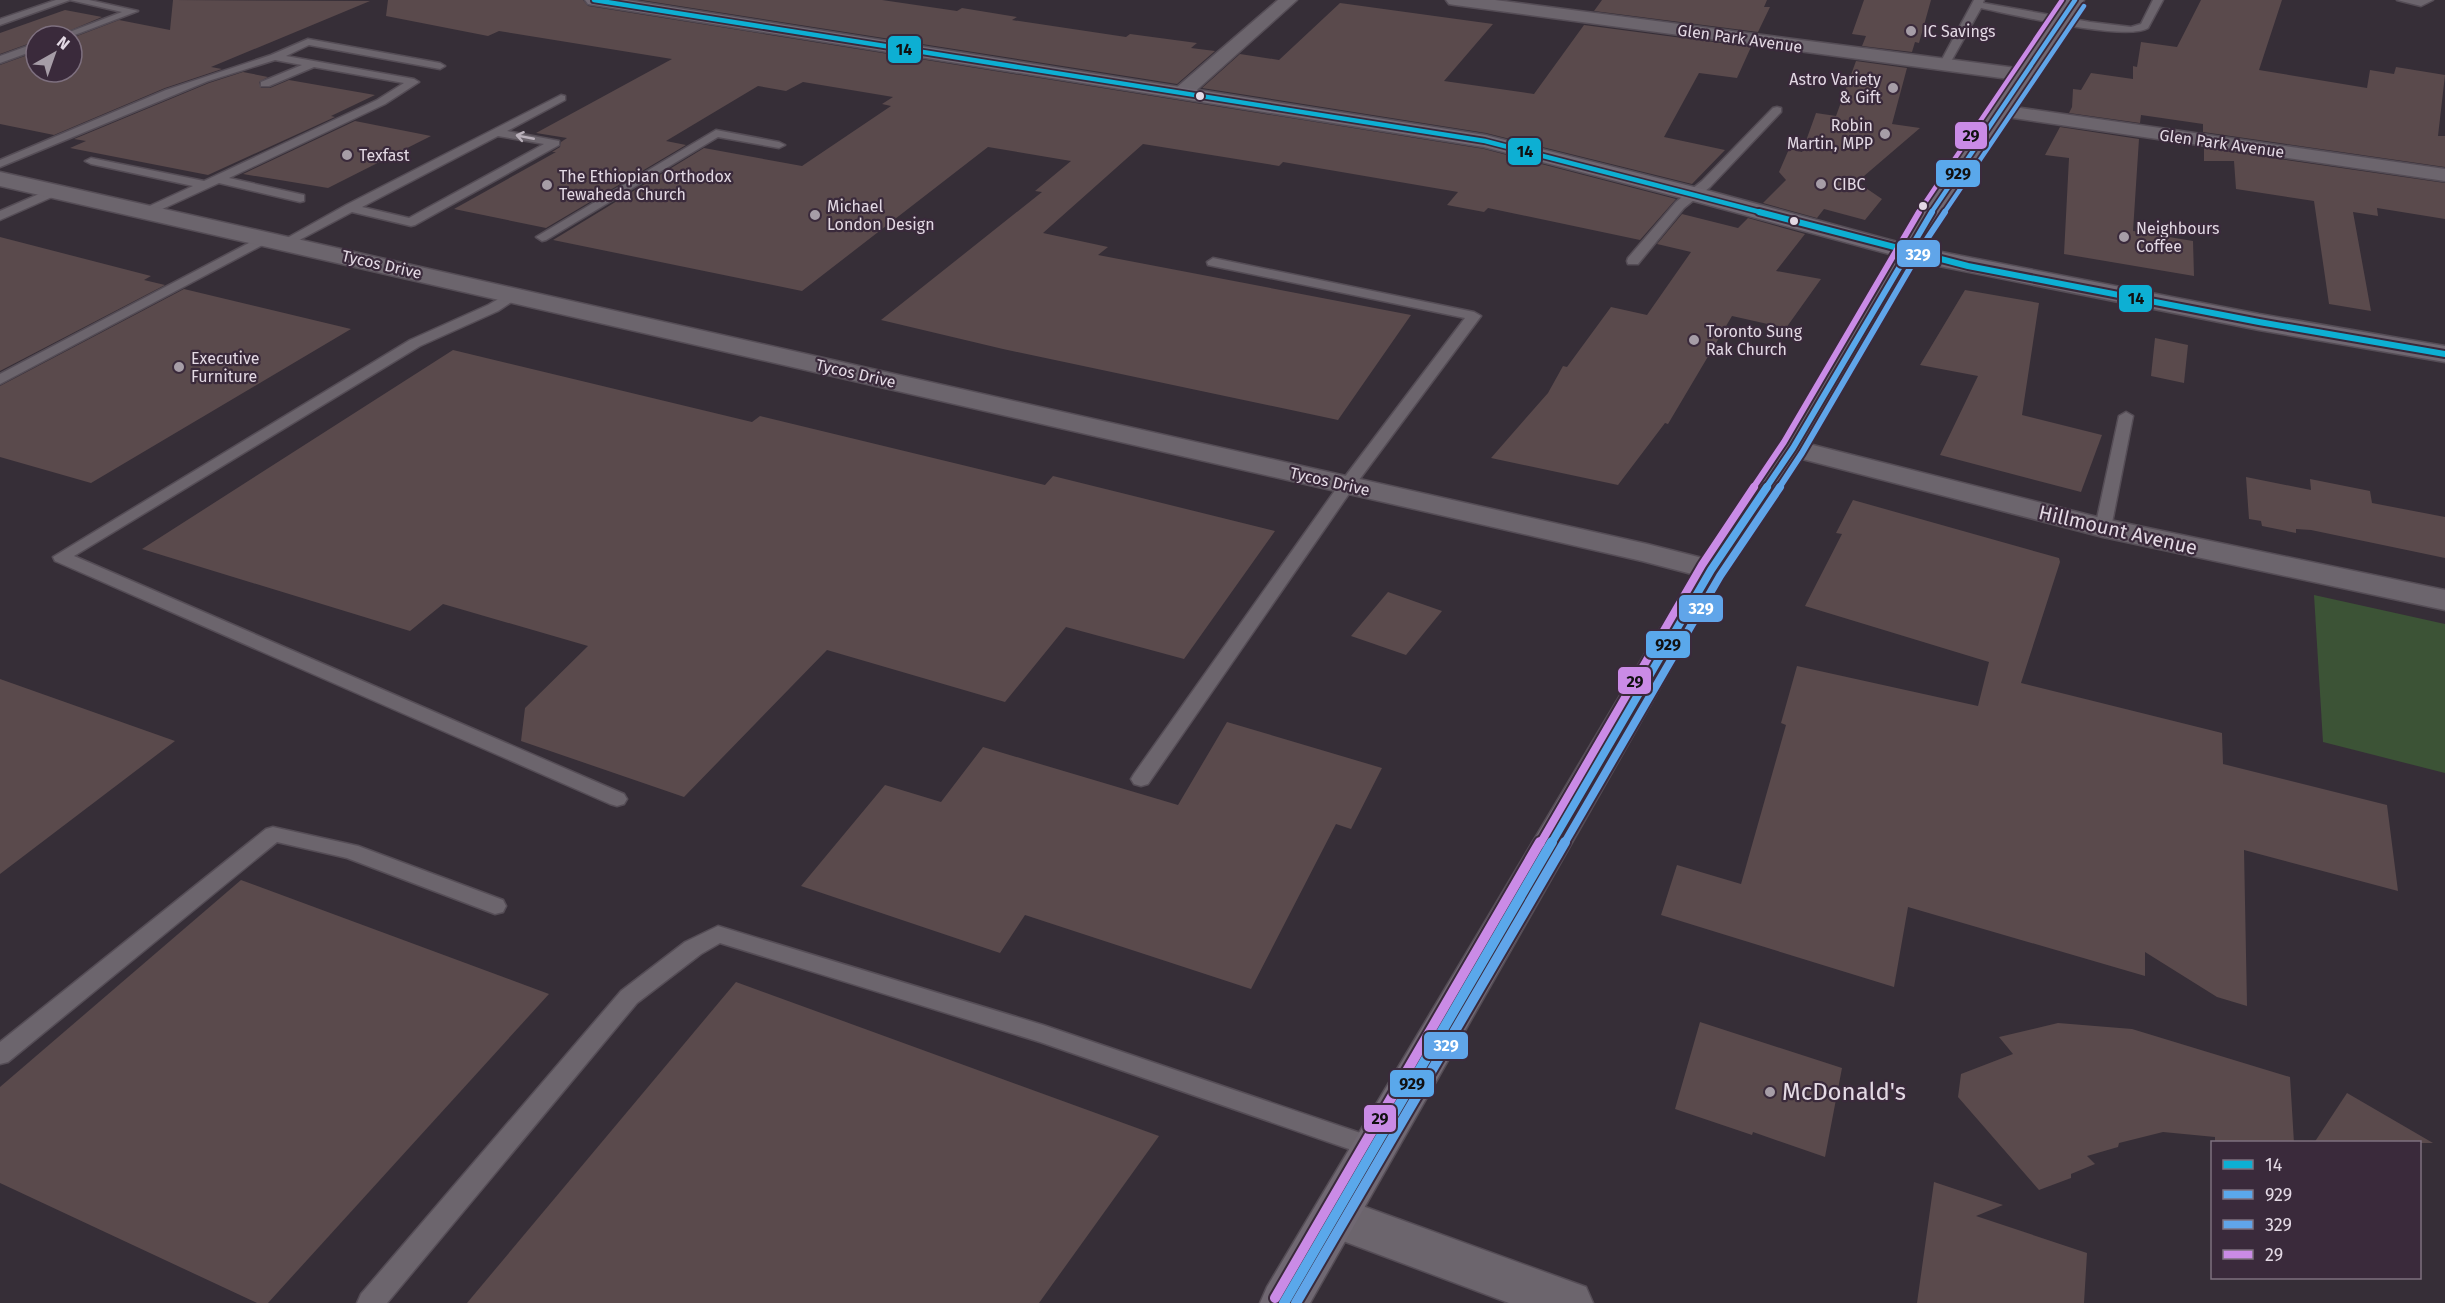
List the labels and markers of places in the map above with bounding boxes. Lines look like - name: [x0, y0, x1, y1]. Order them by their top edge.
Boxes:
- place label: IC Savings: [1923, 22, 1996, 41]
- marker: IC Savings: [1904, 24, 1918, 38]
- place label: Astro Variety & Gift: [1789, 70, 1881, 107]
- marker: Astro Variety & Gift: [1886, 81, 1900, 95]
- unlabelled marker: [1194, 90, 1206, 102]
- place label: Robin Martin, MPP: [1787, 116, 1873, 153]
- marker: Robin Martin, MPP: [1878, 127, 1892, 141]
- place label: Texfast: [359, 146, 410, 165]
- marker: Texfast: [340, 148, 354, 162]
- place label: The Ethiopian Orthodox Tewaheda Church: [559, 167, 732, 204]
- place label: CIBC: [1833, 175, 1865, 194]
- marker: CIBC: [1814, 177, 1828, 191]
- marker: The Ethiopian Orthodox Tewaheda Church: [540, 178, 554, 192]
- place label: Michael London Design: [827, 197, 935, 234]
- unlabelled marker: [1917, 200, 1929, 212]
- marker: Michael London Design: [808, 208, 822, 222]
- unlabelled marker: [1788, 215, 1800, 227]
- place label: Neighbours Coffee: [2136, 219, 2219, 256]
- marker: Neighbours Coffee: [2117, 230, 2131, 244]
- place label: Toronto Sung Rak Church: [1706, 322, 1803, 359]
- marker: Toronto Sung Rak Church: [1687, 333, 1701, 347]
- place label: Executive Furniture: [191, 349, 260, 386]
- marker: Executive Furniture: [172, 360, 186, 374]
- place label: McDonald's: [1782, 1078, 1906, 1106]
- marker: McDonald's: [1763, 1085, 1777, 1099]

